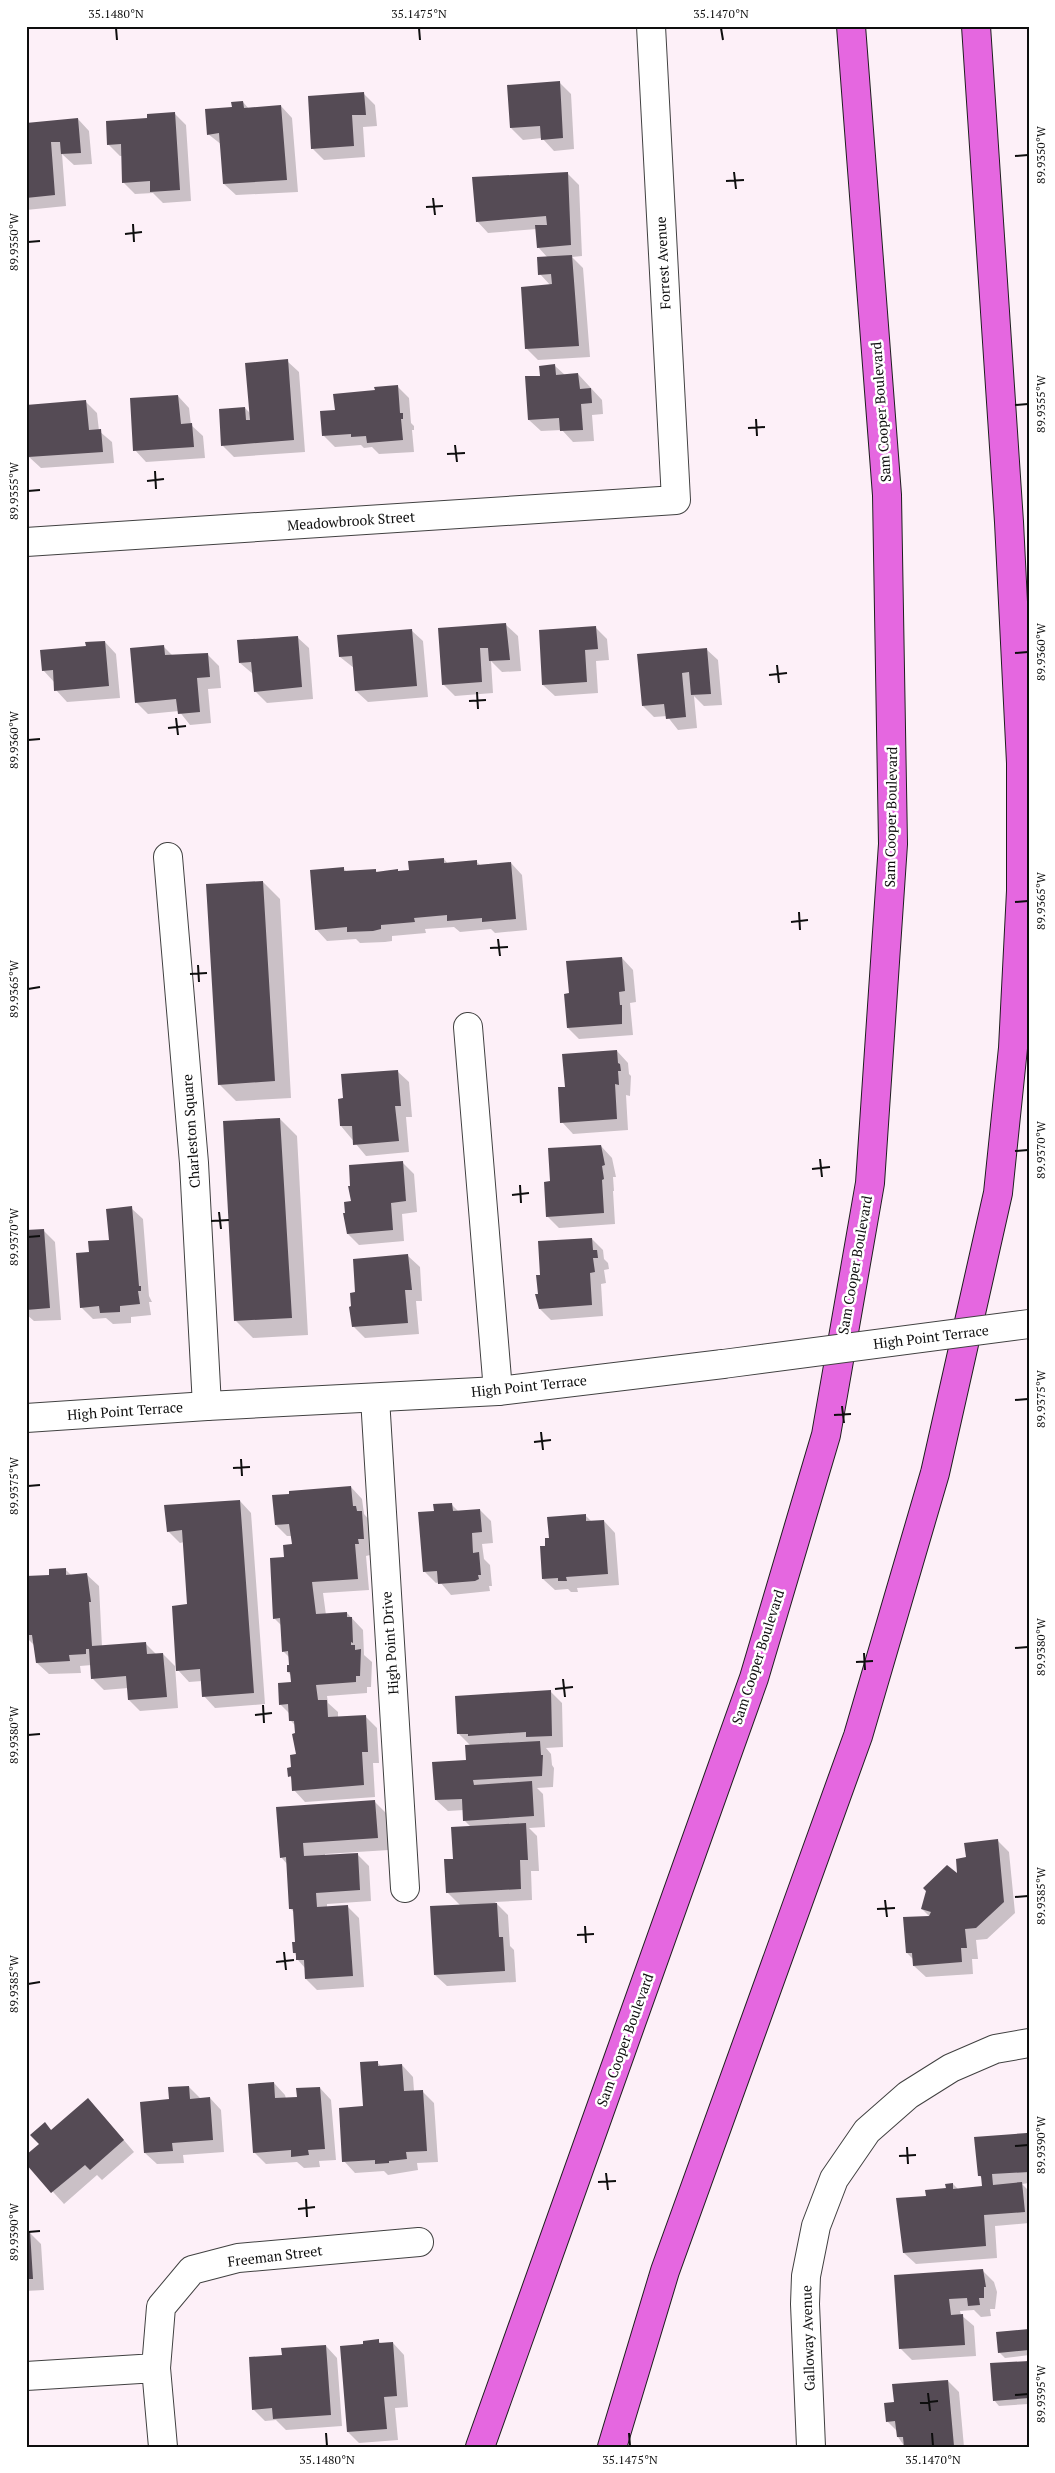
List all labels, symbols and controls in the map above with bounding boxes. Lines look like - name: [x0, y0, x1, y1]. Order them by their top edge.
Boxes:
- text: 35.1480°N: [88, 6, 144, 21]
- text: 35.1475°N: [391, 6, 447, 21]
- text: 35.1470°N: [693, 6, 749, 21]
- text: 89.9350°W: [1033, 125, 1048, 184]
- text: 89.9350°W: [6, 212, 21, 271]
- street label: Forrest Avenue: [651, 216, 674, 310]
- street label: Sam Cooper Boulevard: [866, 341, 895, 483]
- text: 89.9355°W: [1033, 374, 1048, 433]
- text: 89.9355°W: [6, 461, 21, 520]
- street label: Meadowbrook Street: [286, 506, 416, 534]
- text: 89.9360°W: [1033, 622, 1048, 681]
- text: 89.9360°W: [6, 710, 21, 769]
- street label: Sam Cooper Boulevard: [880, 746, 901, 887]
- text: 89.9365°W: [1033, 871, 1048, 930]
- text: 89.9365°W: [6, 959, 21, 1018]
- street label: Charleston Square: [177, 1073, 204, 1189]
- text: 89.9370°W: [1033, 1120, 1048, 1179]
- street label: Sam Cooper Boulevard: [833, 1194, 876, 1336]
- text: 89.9370°W: [6, 1207, 21, 1266]
- street label: High Point Terrace: [872, 1320, 990, 1353]
- text: 89.9375°W: [1033, 1369, 1048, 1428]
- street label: High Point Terrace: [470, 1370, 588, 1401]
- street label: High Point Terrace: [66, 1397, 184, 1424]
- text: 89.9375°W: [6, 1456, 21, 1515]
- street label: Sam Cooper Boulevard: [727, 1587, 788, 1727]
- street label: High Point Drive: [376, 1591, 403, 1695]
- text: 89.9380°W: [1033, 1617, 1048, 1676]
- text: 89.9380°W: [6, 1705, 21, 1764]
- text: 89.9385°W: [1033, 1866, 1048, 1925]
- text: 89.9385°W: [6, 1954, 21, 2013]
- street label: Sam Cooper Boulevard: [592, 1970, 658, 2109]
- text: 89.9390°W: [1033, 2115, 1048, 2174]
- text: 89.9390°W: [6, 2202, 21, 2261]
- street label: Freeman Street: [226, 2240, 324, 2271]
- street label: Galloway Avenue: [796, 2285, 819, 2391]
- text: 89.9395°W: [1033, 2364, 1048, 2423]
- text: 35.1480°N: [299, 2452, 355, 2467]
- text: 35.1475°N: [602, 2452, 658, 2467]
- text: 35.1470°N: [905, 2452, 961, 2467]

